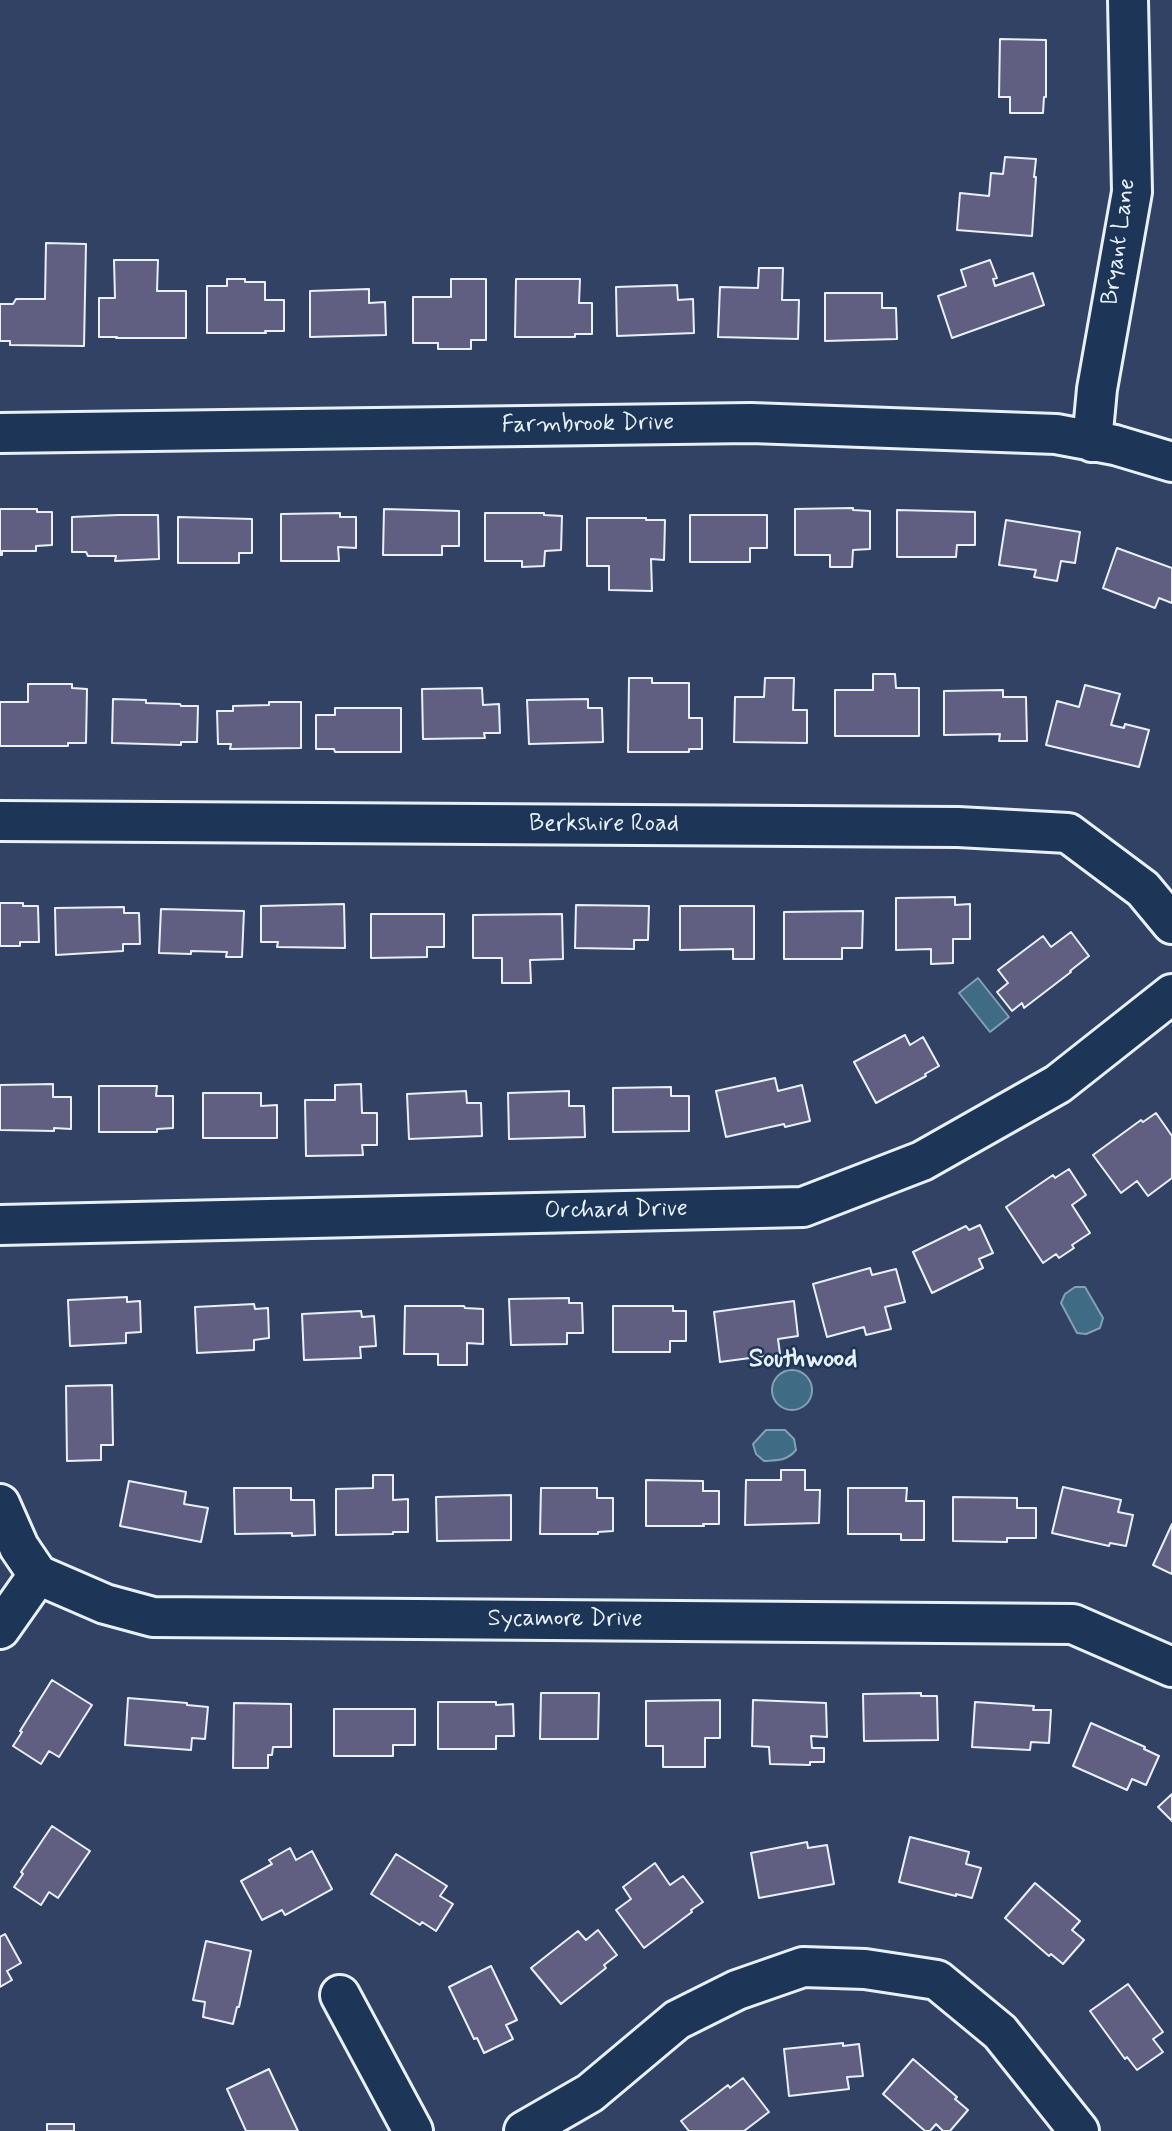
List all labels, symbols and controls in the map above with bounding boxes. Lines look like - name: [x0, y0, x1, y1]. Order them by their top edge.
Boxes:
- street label: Bryant Lane: [1097, 177, 1143, 307]
- street label: Farmbrook Drive: [501, 409, 675, 441]
- street label: Berkshire Road: [529, 811, 679, 839]
- street label: Orchard Drive: [544, 1195, 688, 1227]
- district label: Southwood: [749, 1345, 857, 1377]
- street label: Sycamore Drive: [487, 1606, 643, 1634]

